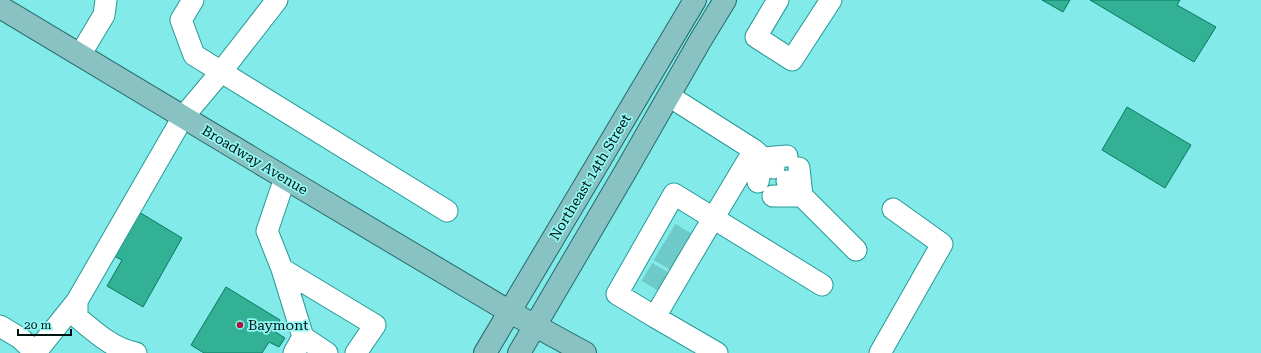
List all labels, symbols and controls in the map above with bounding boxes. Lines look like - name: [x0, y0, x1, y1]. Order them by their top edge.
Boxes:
- street label: Northeast 14th Street: [546, 111, 634, 243]
- street label: Broadway Avenue: [199, 122, 311, 198]
- scale bar: [18, 311, 71, 337]
- place label: Baymont: [248, 317, 308, 333]
- text: 20 m: [24, 318, 51, 332]
- marker: Baymont: [235, 320, 245, 330]

